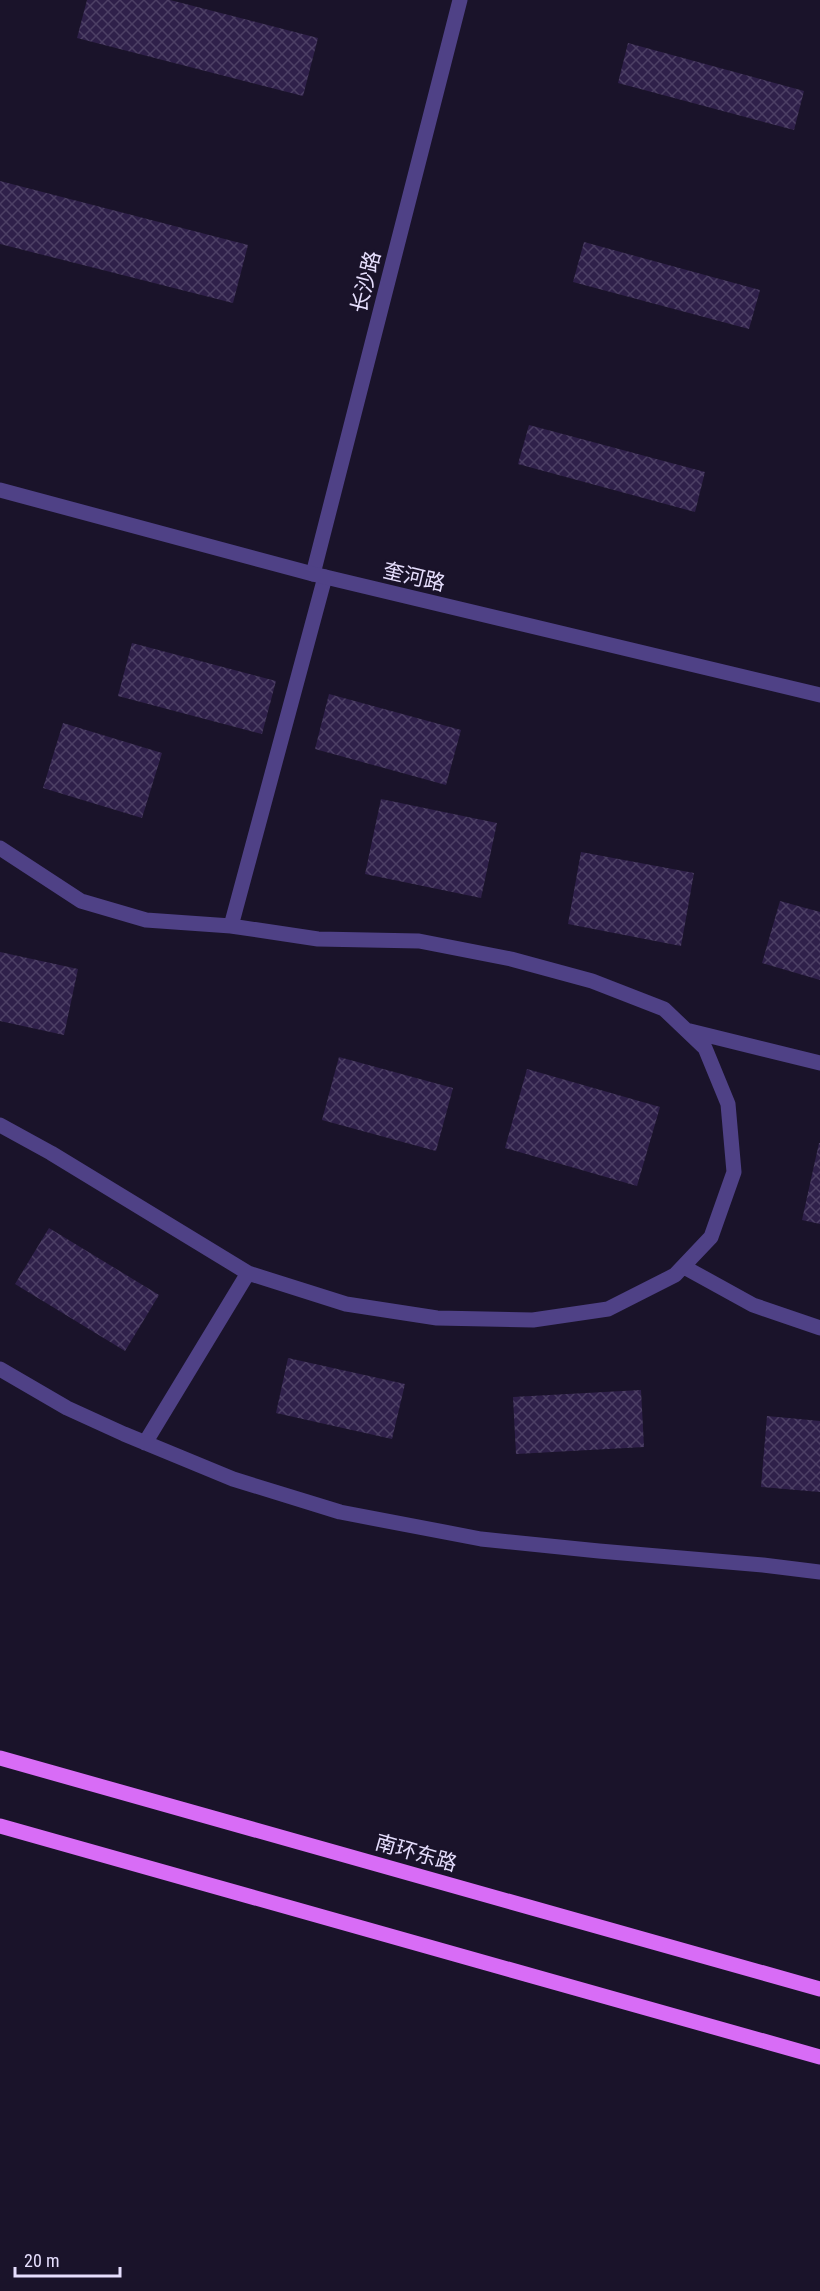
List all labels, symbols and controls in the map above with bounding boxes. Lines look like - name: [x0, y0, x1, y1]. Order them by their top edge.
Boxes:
- street label: 长沙路: [347, 249, 385, 315]
- street label: 奎河路: [381, 558, 447, 596]
- street label: 南环东路: [372, 1830, 460, 1876]
- scale bar: [15, 2240, 120, 2278]
- text: 20 m: [24, 2250, 59, 2271]

